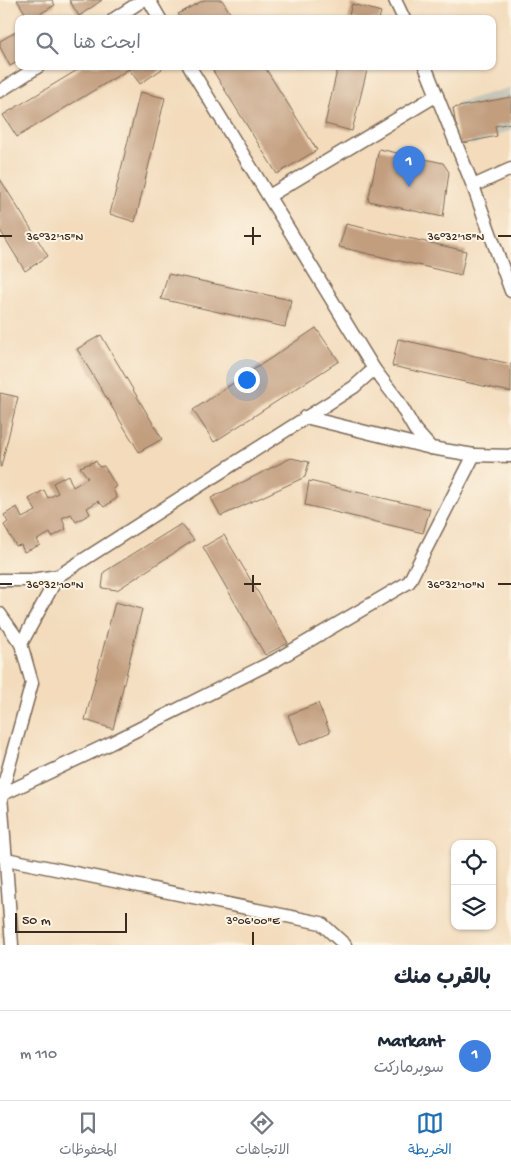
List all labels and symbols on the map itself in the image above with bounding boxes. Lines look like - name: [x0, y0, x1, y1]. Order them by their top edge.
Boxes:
- pin: 1: [393, 146, 425, 187]
- text: 36°32'15"N: [26, 231, 84, 245]
- text: 36°32'15"N: [427, 231, 485, 245]
- your location: [234, 367, 260, 393]
- text: 36°32'10"N: [25, 579, 84, 593]
- text: 36°32'10"N: [426, 579, 485, 593]
- scale bar: [15, 910, 128, 933]
- text: 3°06'00"E: [225, 915, 280, 929]

